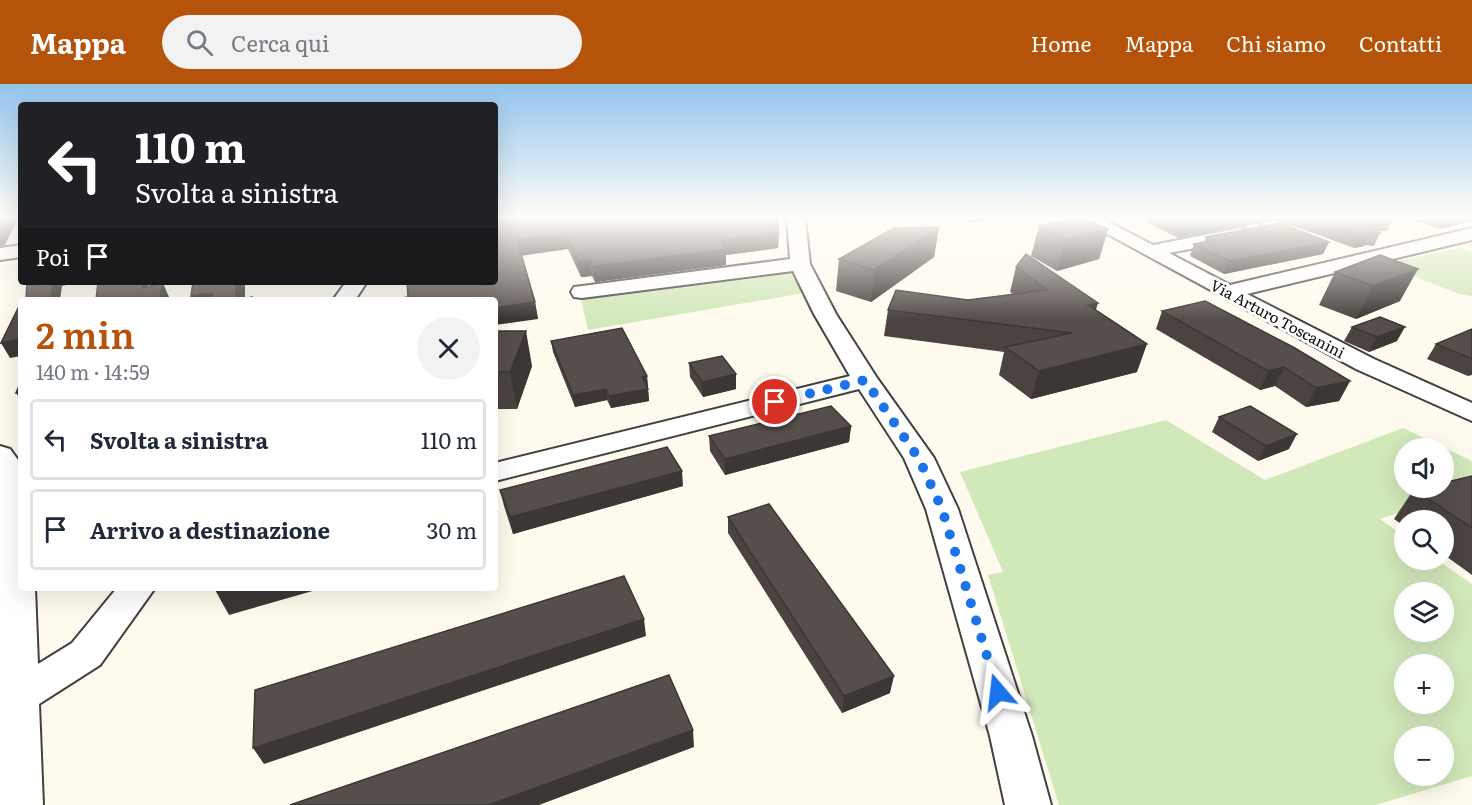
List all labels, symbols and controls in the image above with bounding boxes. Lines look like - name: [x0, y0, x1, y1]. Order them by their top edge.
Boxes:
- search box: [162, 15, 582, 69]
- text: Mappa: [30, 21, 126, 63]
- icon: search: [183, 26, 216, 59]
- text: Cerca qui: [231, 26, 329, 59]
- text: Home: [1031, 27, 1092, 58]
- text: Mappa: [1125, 27, 1193, 58]
- text: Chi siamo: [1226, 27, 1326, 58]
- text: Contatti: [1359, 27, 1442, 58]
- text: 110 m: [135, 114, 246, 176]
- icon: left: [36, 126, 114, 204]
- text: Svolta a sinistra: [135, 171, 338, 211]
- text: Poi: [36, 240, 69, 273]
- icon: arrive: [81, 240, 114, 273]
- street label: Via Arturo Toscanini: [1207, 273, 1349, 363]
- text: 2 min: [36, 307, 135, 360]
- button: close: [417, 317, 480, 380]
- text: 140 m · 14:59: [36, 356, 150, 386]
- pin: [749, 376, 800, 427]
- icon: arrive: [758, 385, 791, 418]
- icon: left: [39, 423, 72, 456]
- text: Svolta a sinistra: [90, 423, 268, 456]
- text: 110 m: [421, 423, 477, 456]
- map controls: [1394, 438, 1454, 786]
- button: sound: [1394, 438, 1454, 498]
- button: search: [1394, 510, 1454, 570]
- icon: arrive: [39, 513, 72, 546]
- text: Arrivo a destinazione: [90, 513, 330, 546]
- text: 30 m: [427, 513, 477, 546]
- button: layers: [1394, 582, 1454, 642]
- button: +: [1394, 654, 1454, 714]
- position arrow: [966, 660, 1030, 724]
- button: −: [1394, 726, 1454, 786]

